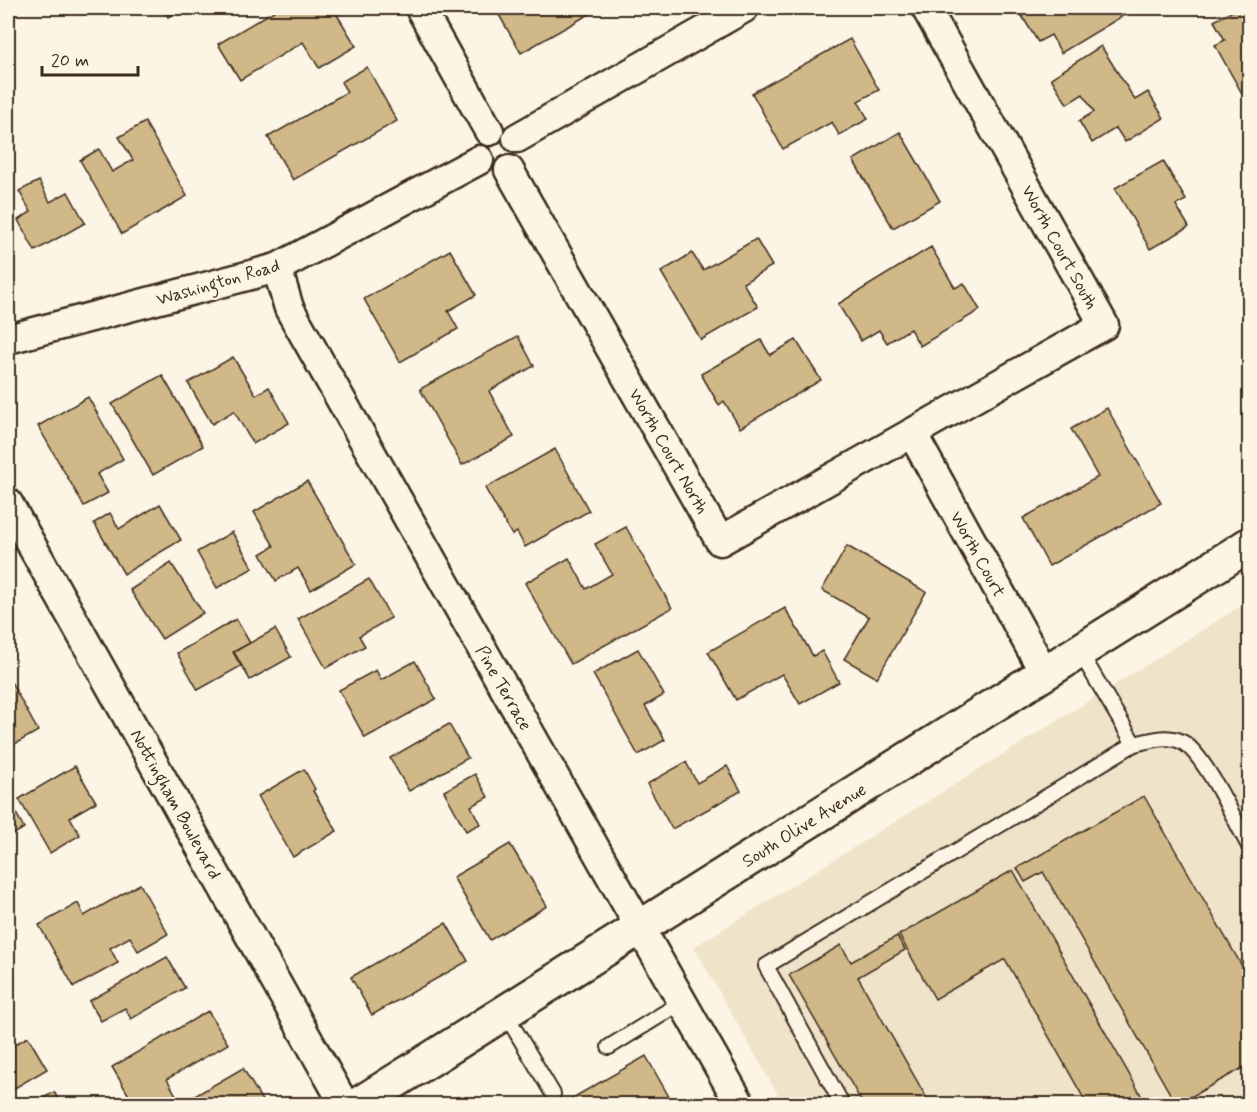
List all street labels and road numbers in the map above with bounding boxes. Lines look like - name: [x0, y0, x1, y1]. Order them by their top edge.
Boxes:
- street label: Worth Court South: [1015, 181, 1103, 314]
- street label: Washington Road: [154, 254, 283, 314]
- street label: Worth Court North: [622, 384, 714, 519]
- street label: Worth Court: [944, 507, 1011, 602]
- street label: Pine Terrace: [469, 642, 537, 735]
- street label: Nottingham Boulevard: [122, 725, 226, 885]
- street label: South Olive Avenue: [738, 778, 871, 874]

